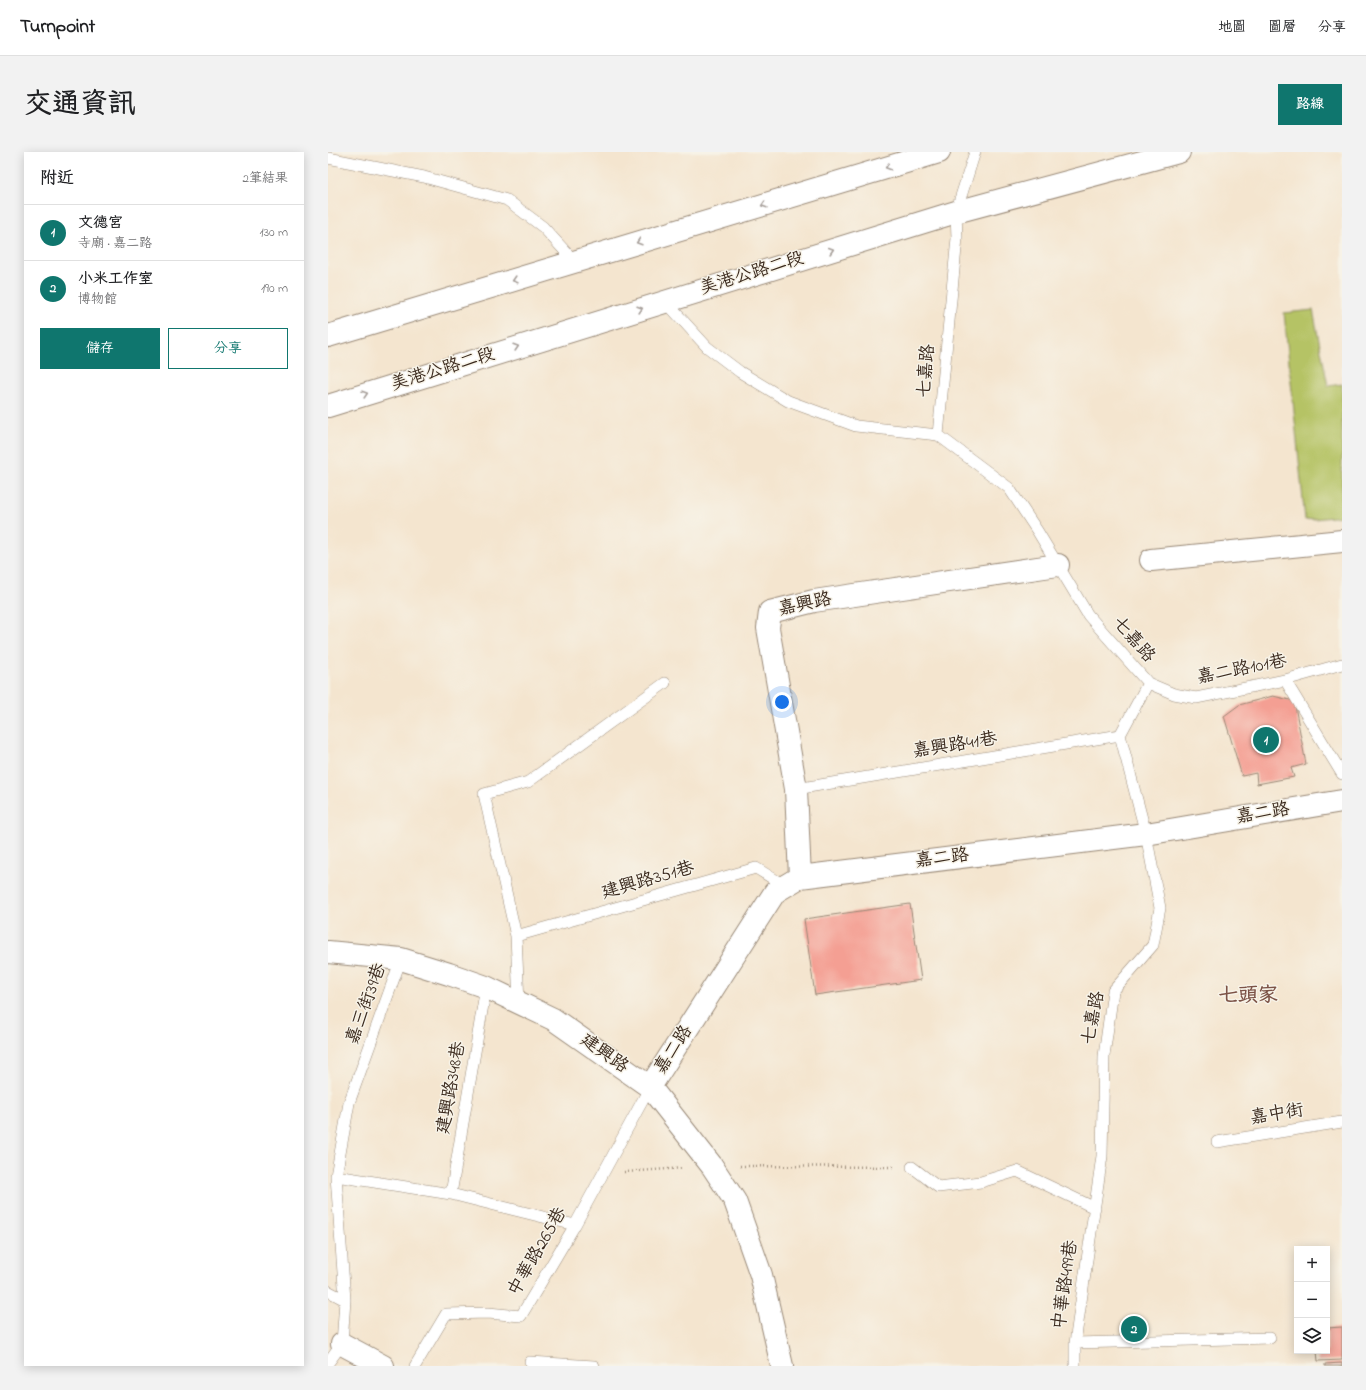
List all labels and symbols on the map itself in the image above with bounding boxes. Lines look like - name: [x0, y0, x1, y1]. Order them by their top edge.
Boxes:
- one-way arrow: [885, 162, 892, 171]
- one-way arrow: [761, 200, 768, 209]
- one-way arrow: [636, 237, 643, 246]
- street label: 美港公路二段: [697, 246, 807, 302]
- one-way arrow: [828, 246, 835, 255]
- one-way arrow: [512, 275, 519, 284]
- one-way arrow: [637, 305, 644, 314]
- street label: 美港公路二段: [388, 342, 498, 398]
- one-way arrow: [512, 343, 519, 352]
- street label: 七嘉路: [912, 343, 942, 399]
- one-way arrow: [362, 390, 369, 399]
- street label: 嘉興路: [776, 587, 834, 623]
- street label: 七嘉路: [1105, 611, 1161, 669]
- street label: 嘉二路101巷: [1195, 649, 1289, 691]
- your location: [772, 692, 792, 712]
- pin: 1: [1253, 725, 1279, 755]
- street label: 嘉興路41巷: [911, 727, 999, 765]
- street label: 嘉二路: [1234, 797, 1292, 831]
- street label: 嘉二路: [914, 843, 970, 875]
- street label: 建興路351巷: [599, 855, 697, 907]
- street label: 嘉三街39巷: [340, 960, 394, 1048]
- district label: 七頭家: [1218, 982, 1278, 1011]
- street label: 七嘉路: [1076, 989, 1112, 1047]
- street label: 嘉二路: [648, 1020, 700, 1080]
- street label: 建興路: [574, 1028, 634, 1080]
- street label: 建興路348巷: [431, 1040, 473, 1136]
- street label: 嘉中街: [1248, 1098, 1306, 1132]
- street label: 中華路265巷: [502, 1203, 574, 1301]
- street label: 中華路499巷: [1047, 1238, 1085, 1332]
- pin: 2: [1121, 1314, 1147, 1344]

